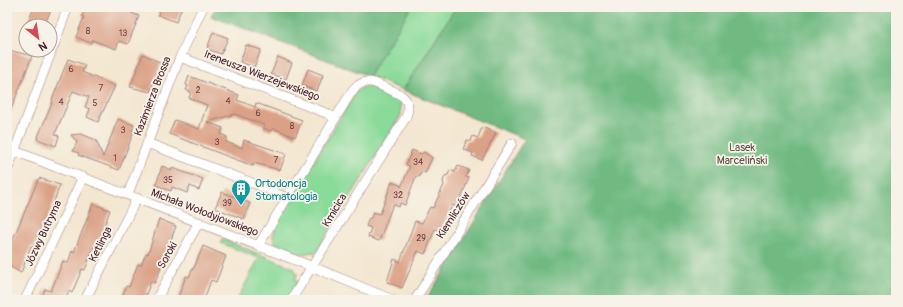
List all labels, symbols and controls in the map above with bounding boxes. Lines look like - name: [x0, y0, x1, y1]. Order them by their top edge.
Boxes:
- north arrow: [18, 18, 58, 58]
- house number: 8: [86, 26, 91, 37]
- house number: 13: [119, 28, 127, 39]
- text: N: [36, 39, 49, 54]
- street label: Ireneusza Wierzejewskiego: [202, 47, 322, 104]
- street label: Kazimierza Brossa: [131, 55, 174, 138]
- house number: 6: [68, 64, 74, 75]
- house number: 7: [99, 83, 104, 94]
- house number: 2: [195, 85, 201, 96]
- house number: 4: [225, 96, 231, 107]
- house number: 4: [58, 97, 64, 108]
- house number: 5: [93, 98, 98, 109]
- house number: 6: [255, 108, 261, 119]
- house number: 8: [290, 121, 295, 132]
- house number: 3: [120, 125, 126, 136]
- house number: 3: [214, 137, 220, 148]
- park label: Lasek Marceliński: [717, 141, 767, 167]
- house number: 1: [113, 153, 117, 164]
- house number: 7: [274, 155, 279, 166]
- house number: 34: [413, 157, 424, 168]
- house number: 35: [163, 175, 173, 186]
- place label: Ortodoncja Stomatologia: [255, 177, 317, 203]
- building icon: Ortodoncja Stomatologia: [230, 178, 252, 206]
- street label: Michała Wołodyjowskiego: [149, 186, 260, 239]
- street label: Kiemliczów: [434, 189, 473, 241]
- house number: 32: [393, 190, 403, 201]
- street label: Kmicica: [319, 191, 349, 229]
- street label: Józwy Butryma: [23, 198, 64, 268]
- house number: 39: [222, 198, 232, 209]
- street label: Ketlinga: [86, 224, 115, 264]
- house number: 29: [416, 233, 426, 244]
- street label: Soroki: [155, 240, 180, 271]

